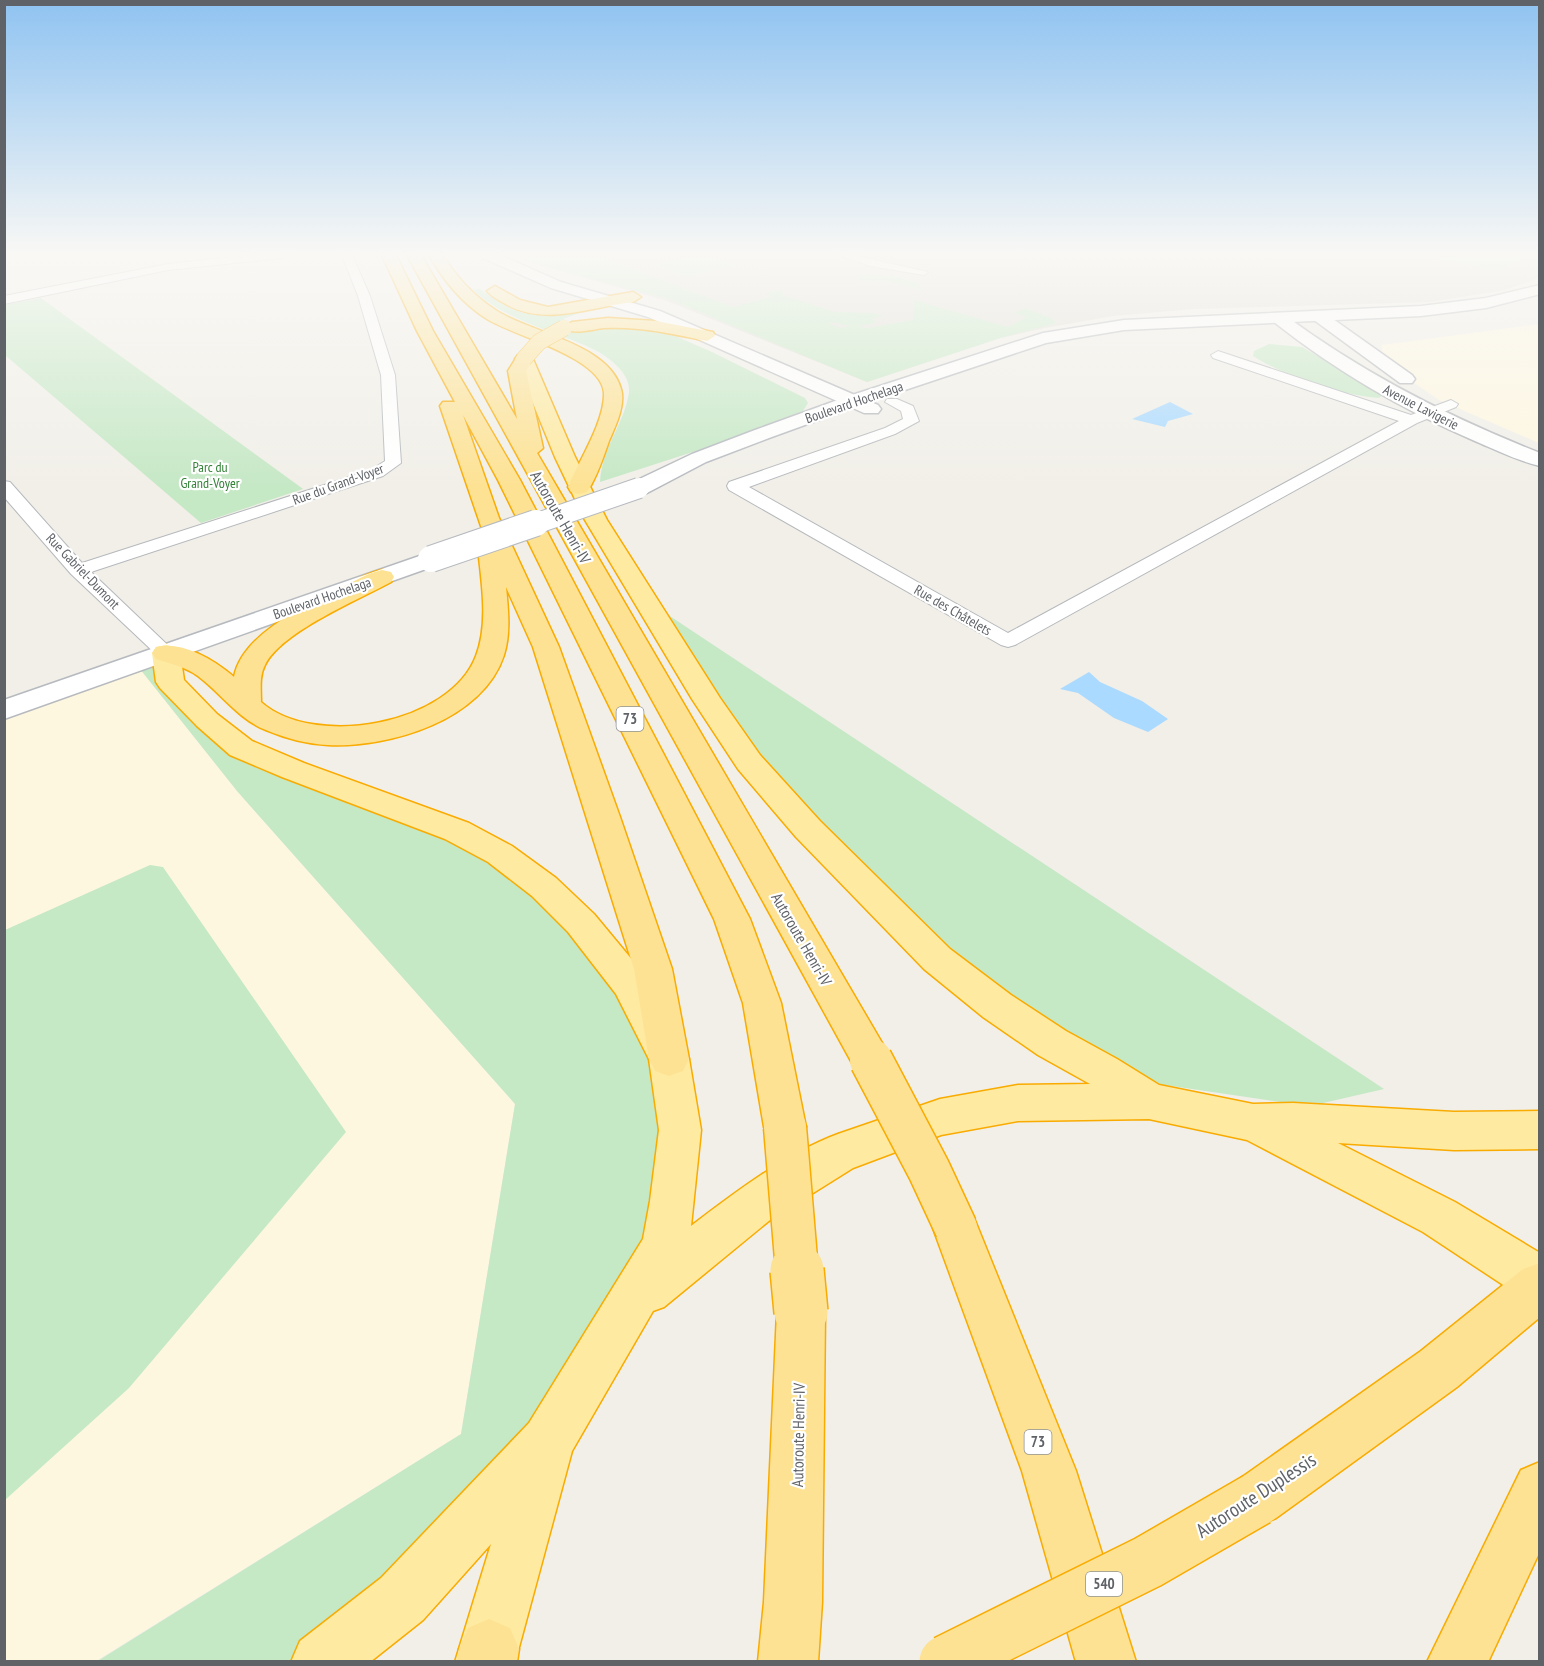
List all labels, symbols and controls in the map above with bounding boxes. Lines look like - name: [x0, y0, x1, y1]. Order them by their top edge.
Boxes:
- street label: Boulevard Hochelaga: [803, 377, 905, 427]
- street label: Avenue Lavigerie: [1380, 380, 1462, 434]
- park label: Parc du Grand-Voyer: [180, 458, 240, 492]
- street label: Rue du Grand-Voyer: [290, 459, 386, 509]
- street label: Autoroute Henri-IV: [526, 467, 596, 568]
- street label: Rue Gabriel-Dumont: [42, 529, 124, 613]
- street label: Boulevard Hochelaga: [271, 573, 373, 623]
- street label: Rue des Châtelets: [911, 581, 995, 640]
- road number: 73: [616, 707, 644, 731]
- street label: Autoroute Henri-IV: [767, 889, 837, 990]
- street label: Autoroute Henri-IV: [787, 1382, 809, 1487]
- road number: 73: [1024, 1430, 1052, 1454]
- street label: Autoroute Duplessis: [1191, 1446, 1321, 1544]
- road number: 540: [1086, 1572, 1122, 1596]

